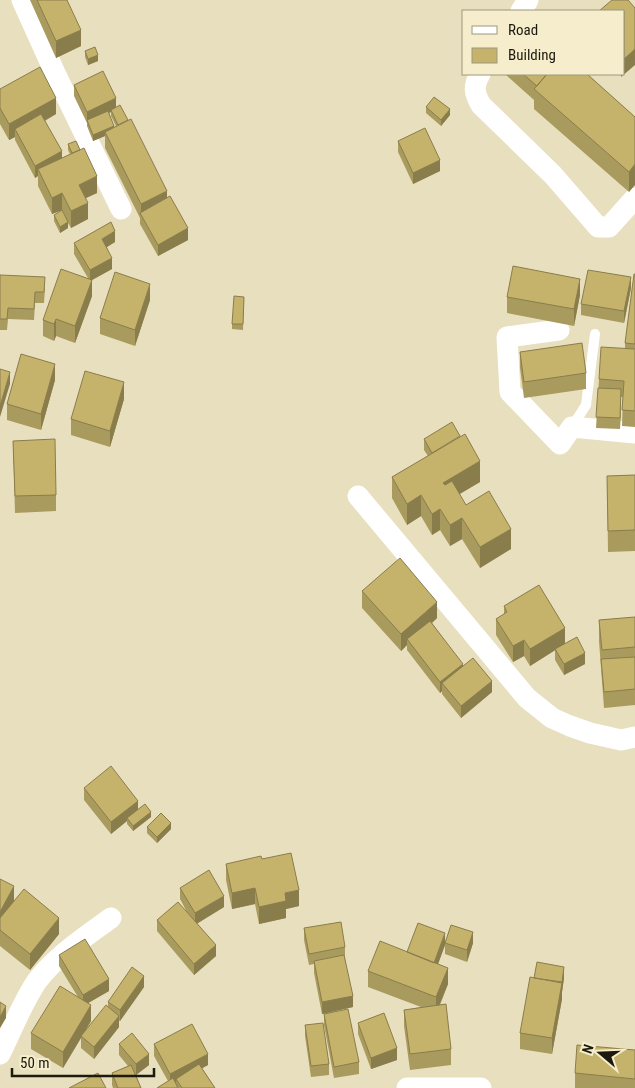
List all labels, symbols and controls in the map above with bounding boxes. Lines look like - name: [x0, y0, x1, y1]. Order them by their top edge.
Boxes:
- legend: [462, 10, 625, 75]
- text: Road: [508, 21, 538, 39]
- text: Building: [508, 46, 556, 64]
- north arrow: [575, 1028, 625, 1078]
- text: N: [579, 1042, 597, 1055]
- scale bar: [12, 1046, 155, 1078]
- text: 50 m: [20, 1054, 50, 1072]

